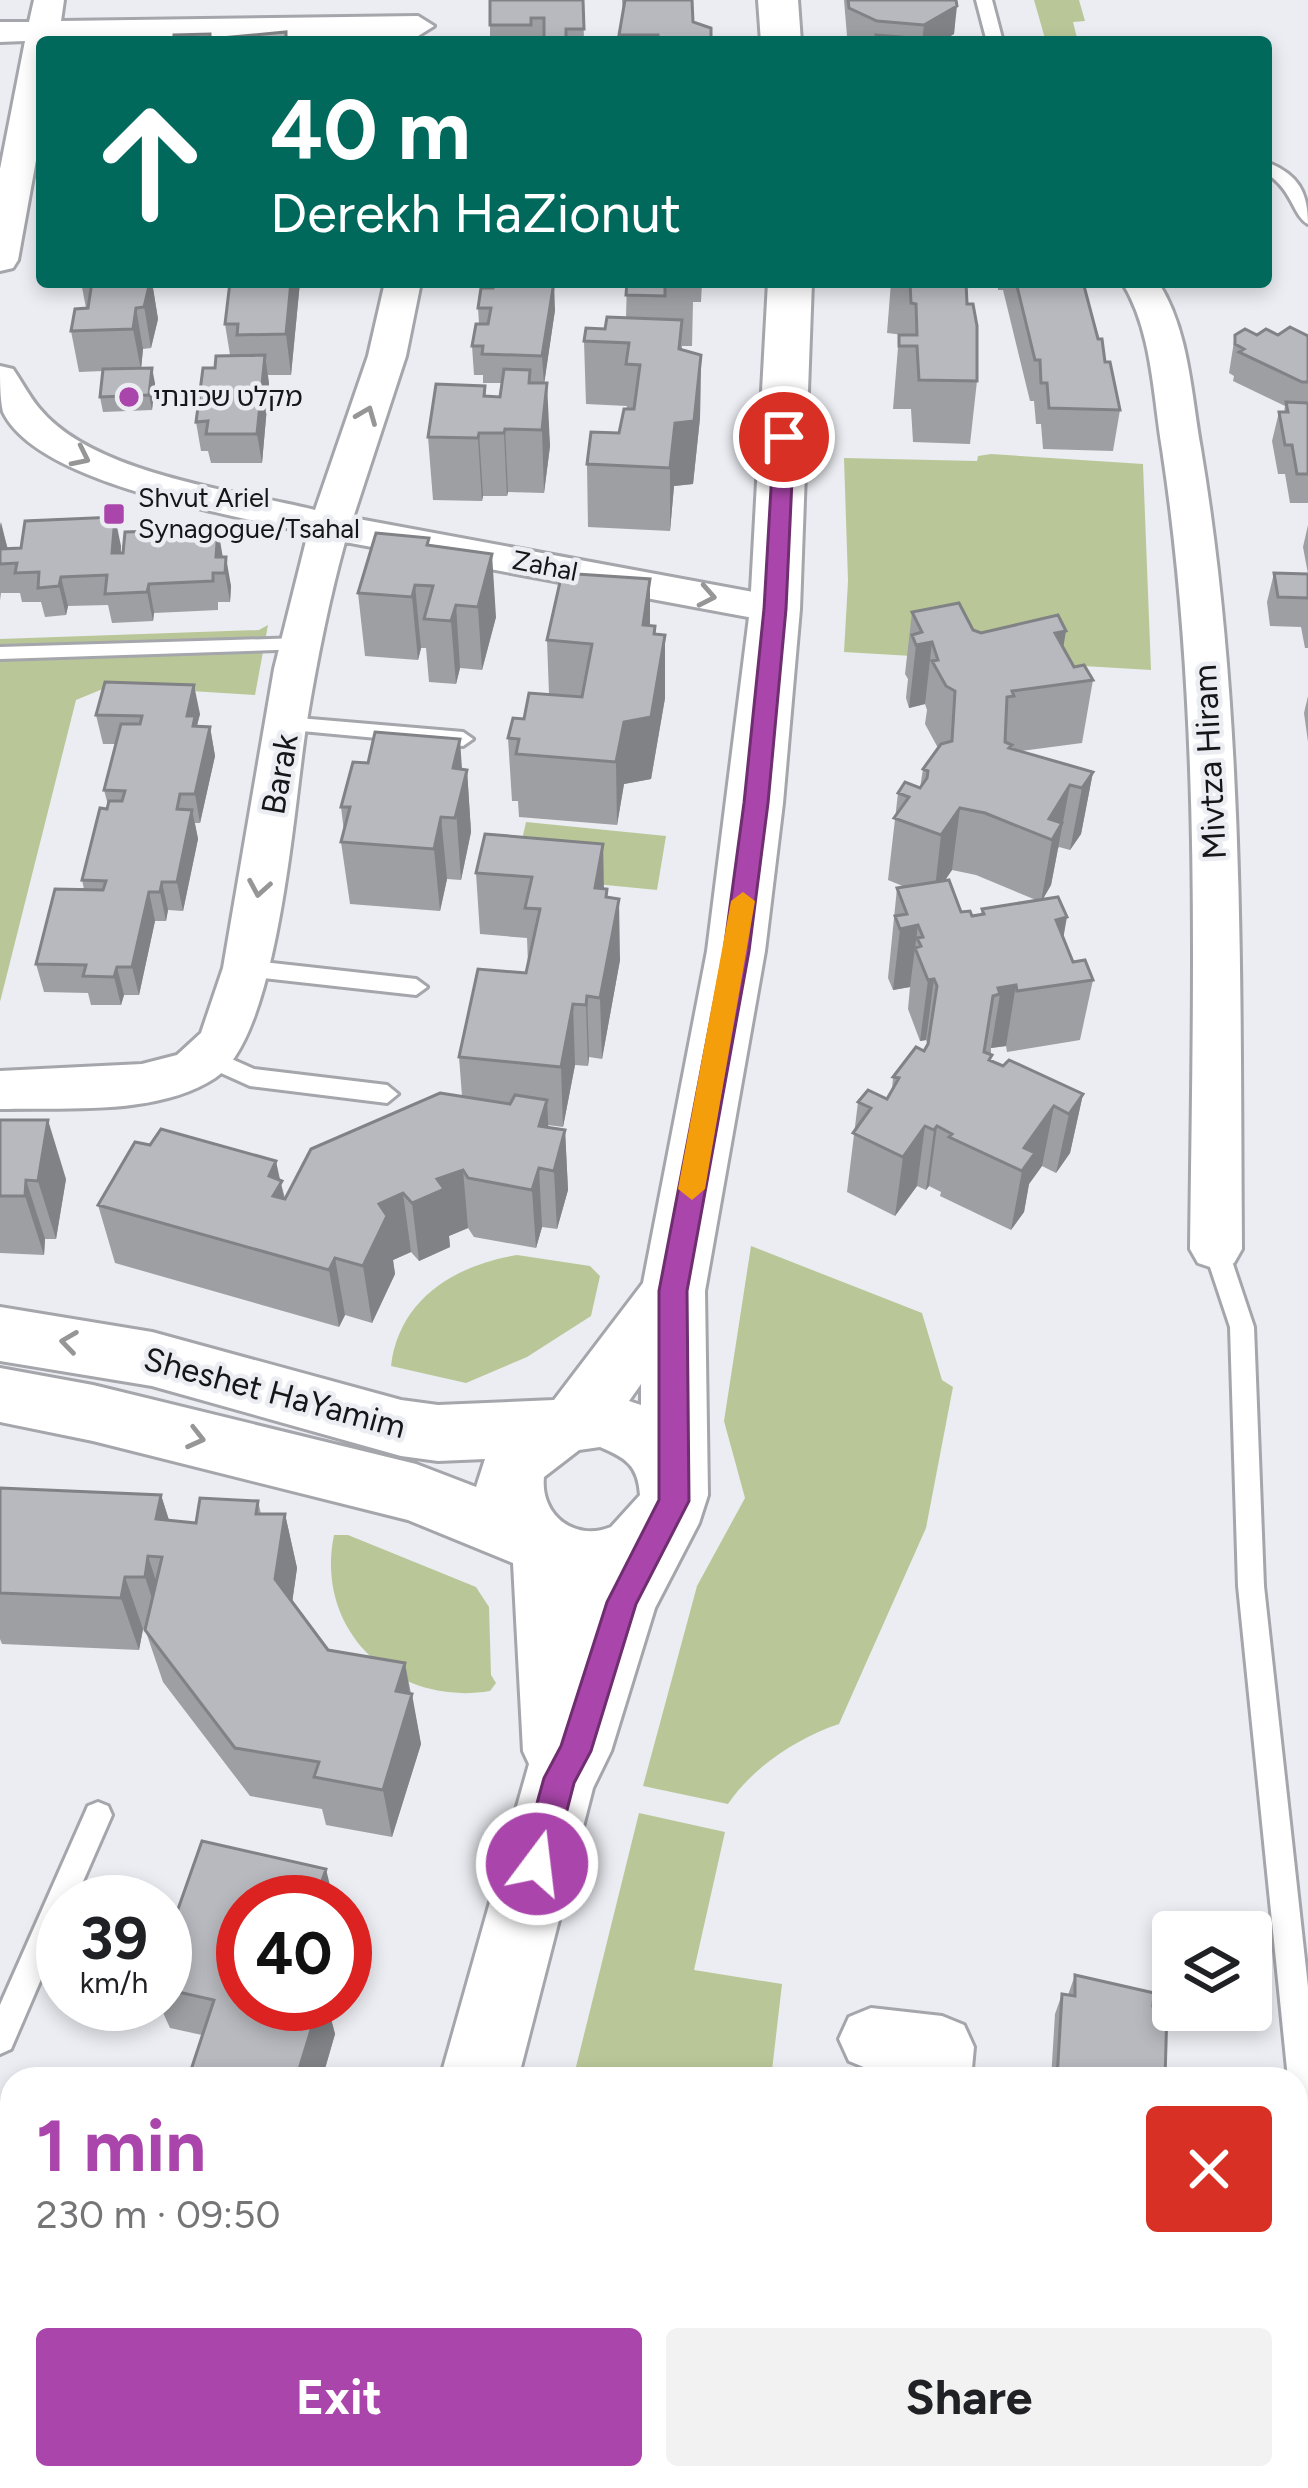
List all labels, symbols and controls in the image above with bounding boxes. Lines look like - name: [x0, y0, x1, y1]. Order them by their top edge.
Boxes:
- text: 40 m: [270, 79, 471, 180]
- icon: ahead: [72, 84, 228, 240]
- text: Derekh HaZionut: [270, 181, 681, 246]
- place label: מקלט שכונתי: [153, 380, 303, 413]
- marker: מקלט שכונתי: [116, 384, 142, 410]
- pin: [733, 386, 835, 488]
- icon: arrive: [751, 404, 817, 470]
- one-way arrow: [353, 406, 377, 427]
- one-way arrow: [69, 443, 91, 466]
- place label: Shvut Ariel Synagogue/Tsahal: [138, 481, 360, 545]
- marker: Shvut Ariel Synagogue/Tsahal: [101, 501, 127, 527]
- street label: Zahal: [510, 543, 581, 588]
- one-way arrow: [696, 582, 716, 608]
- street label: Mivtza Hiram: [1185, 664, 1234, 860]
- street label: Barak: [253, 731, 306, 817]
- one-way arrow: [248, 878, 273, 898]
- one-way arrow: [59, 1329, 79, 1355]
- street label: Sheshet HaYamim: [140, 1339, 410, 1446]
- one-way arrow: [186, 1424, 206, 1449]
- position arrow: [474, 1801, 600, 1927]
- speed limit sign: 40: [216, 1875, 372, 2031]
- text: 39: [80, 1902, 148, 1974]
- map controls: [1152, 1911, 1272, 2031]
- button: layers: [1152, 1911, 1272, 2031]
- text: km/h: [80, 1964, 148, 2001]
- text: 1 min: [36, 2103, 206, 2189]
- button: close: [1146, 2106, 1272, 2232]
- text: 230 m · 09:50: [36, 2191, 280, 2238]
- button: Exit: [36, 2328, 642, 2466]
- button: Share: [666, 2328, 1272, 2466]

